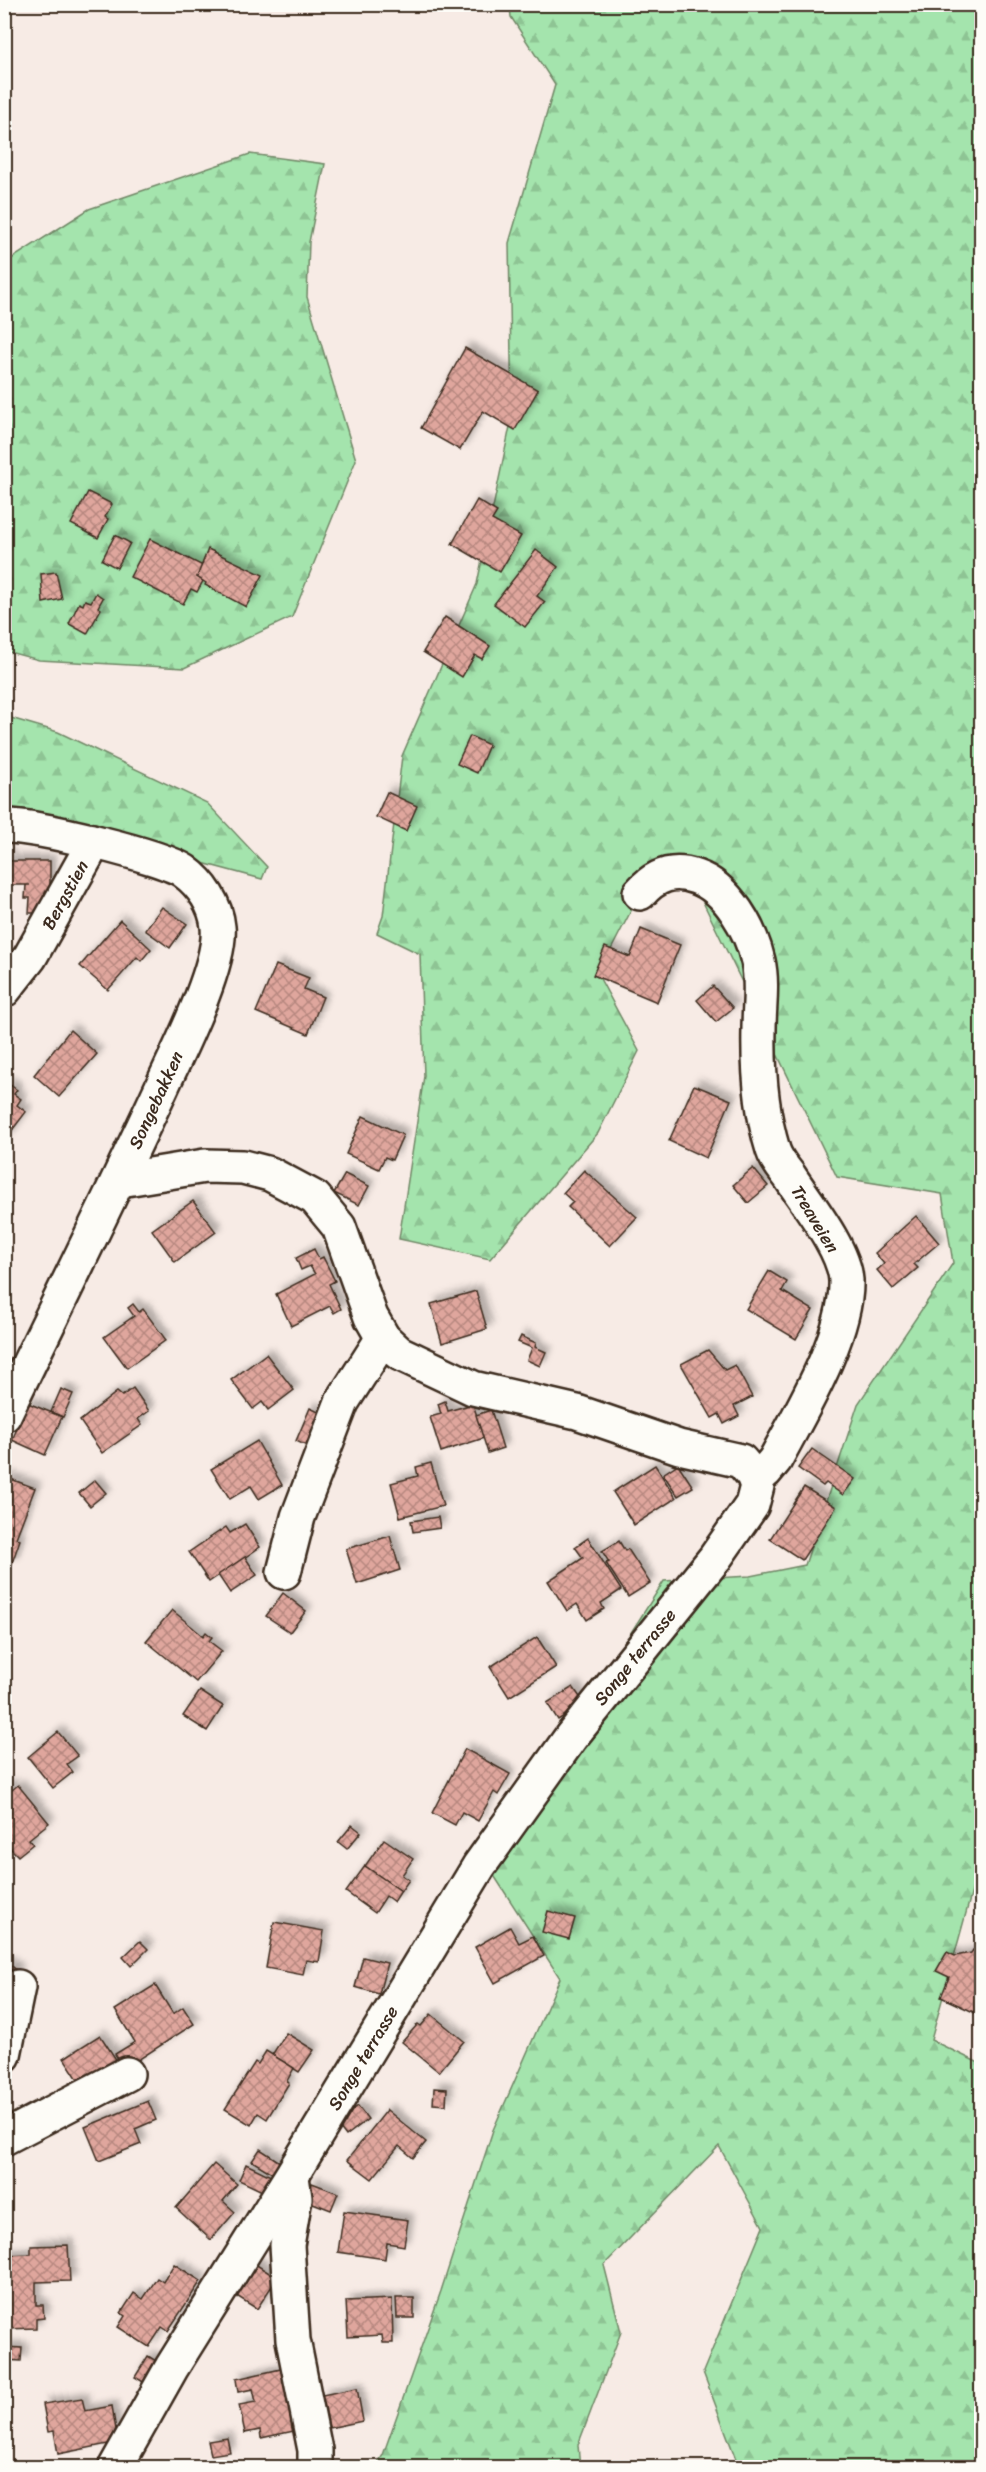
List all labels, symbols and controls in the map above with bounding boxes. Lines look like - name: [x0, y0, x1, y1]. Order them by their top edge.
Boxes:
- street label: Bergstien: [33, 854, 97, 936]
- street label: Songebakken: [119, 1045, 193, 1154]
- street label: Treaveien: [782, 1179, 848, 1260]
- street label: Songe terrasse: [585, 1601, 685, 1713]
- street label: Songe terrasse: [319, 1999, 407, 2117]

